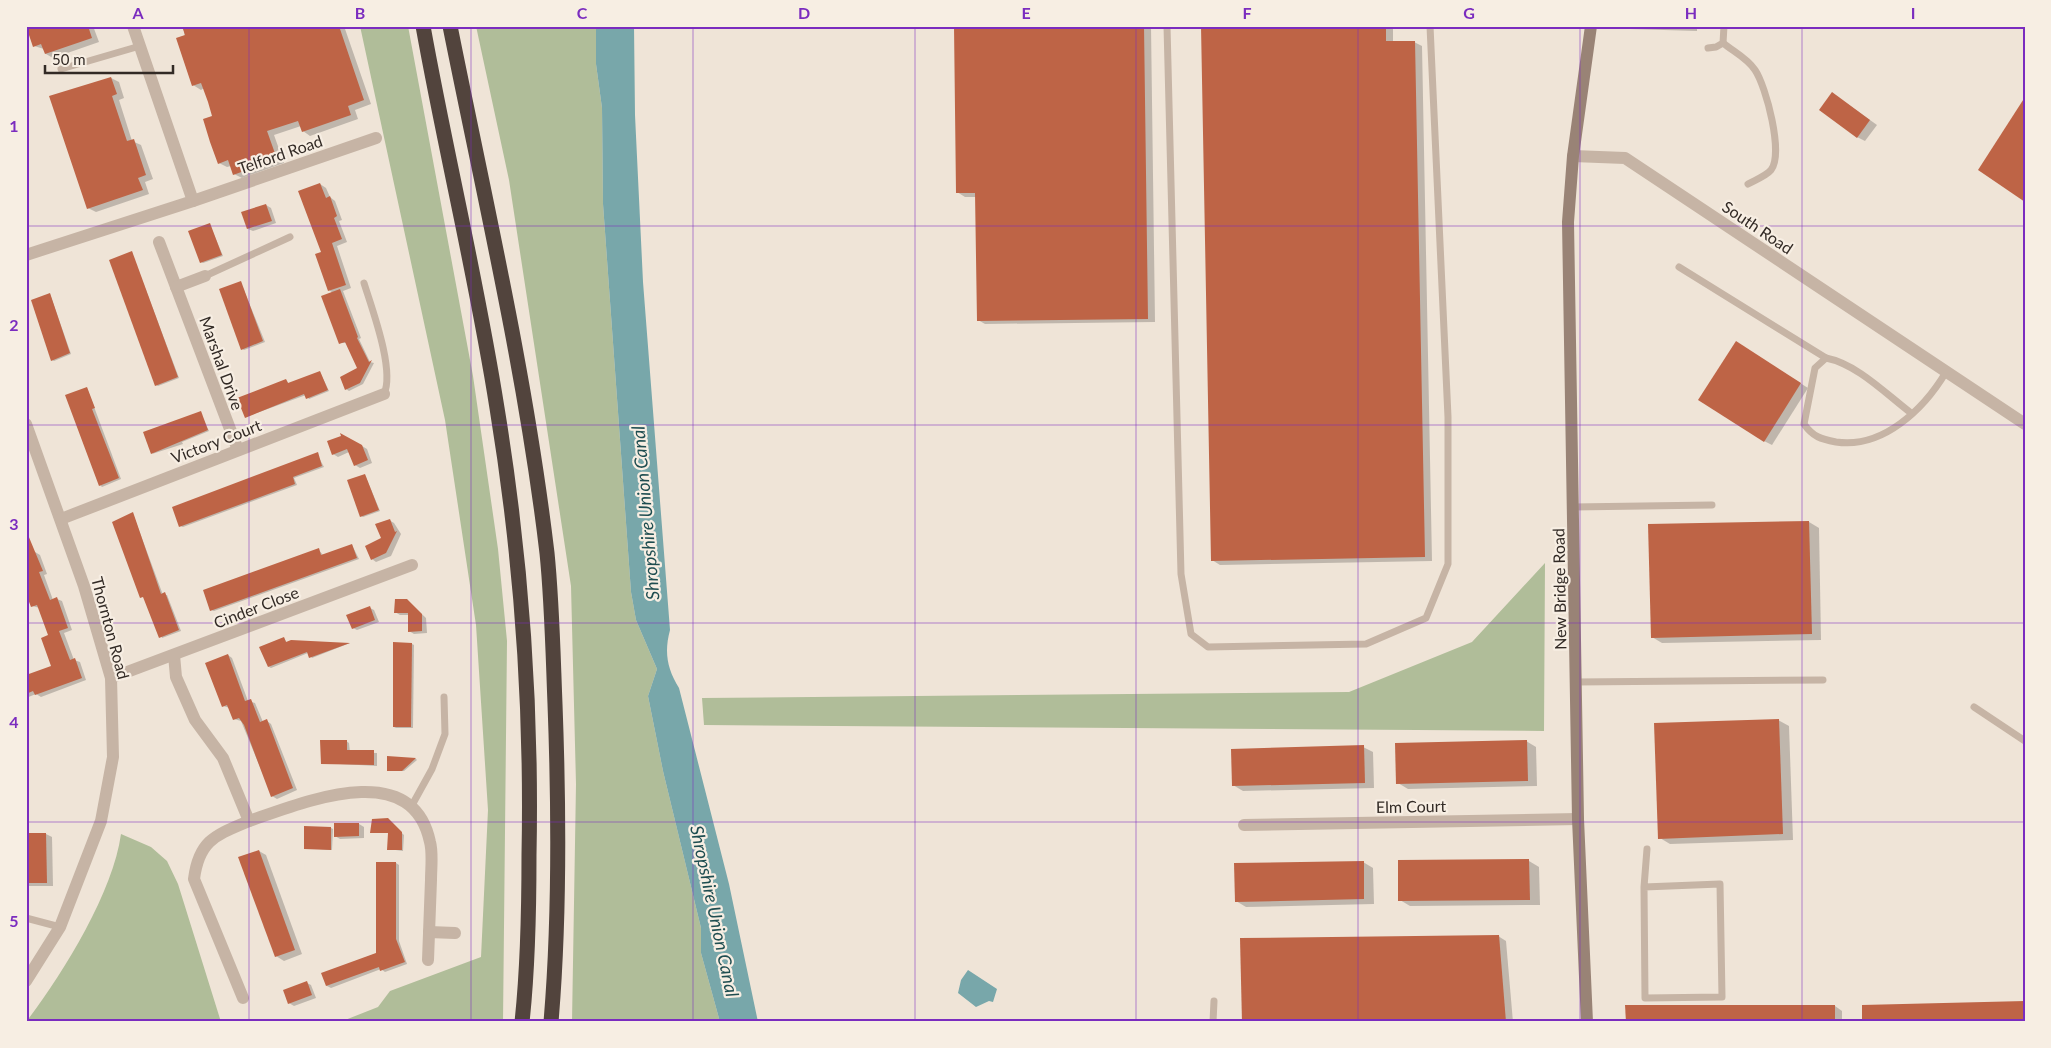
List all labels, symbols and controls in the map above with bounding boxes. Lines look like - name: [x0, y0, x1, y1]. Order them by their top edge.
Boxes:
- text: A: [131, 3, 144, 22]
- text: B: [355, 3, 365, 22]
- text: C: [577, 3, 588, 22]
- text: D: [798, 3, 810, 22]
- text: E: [1021, 3, 1031, 22]
- text: F: [1242, 3, 1252, 22]
- text: G: [1463, 3, 1475, 22]
- text: H: [1685, 3, 1697, 22]
- text: I: [1911, 3, 1915, 22]
- scale bar: [45, 42, 172, 74]
- text: 50 m: [52, 50, 86, 68]
- text: 1: [9, 116, 19, 135]
- street label: Telford Road: [235, 131, 325, 177]
- street label: South Road: [1719, 197, 1797, 257]
- street label: Marshal Drive: [196, 314, 248, 412]
- text: 2: [9, 315, 19, 334]
- street label: Victory Court: [168, 415, 264, 467]
- water label: Shropshire Union Canal: [626, 425, 664, 601]
- text: 3: [9, 514, 19, 533]
- street label: New Bridge Road: [1548, 528, 1570, 650]
- street label: Thornton Road: [88, 575, 134, 681]
- street label: Cinder Close: [211, 582, 301, 632]
- text: 4: [9, 712, 19, 731]
- street label: Elm Court: [1376, 796, 1447, 816]
- water label: Shropshire Union Canal: [686, 823, 744, 999]
- text: 5: [9, 911, 19, 930]

